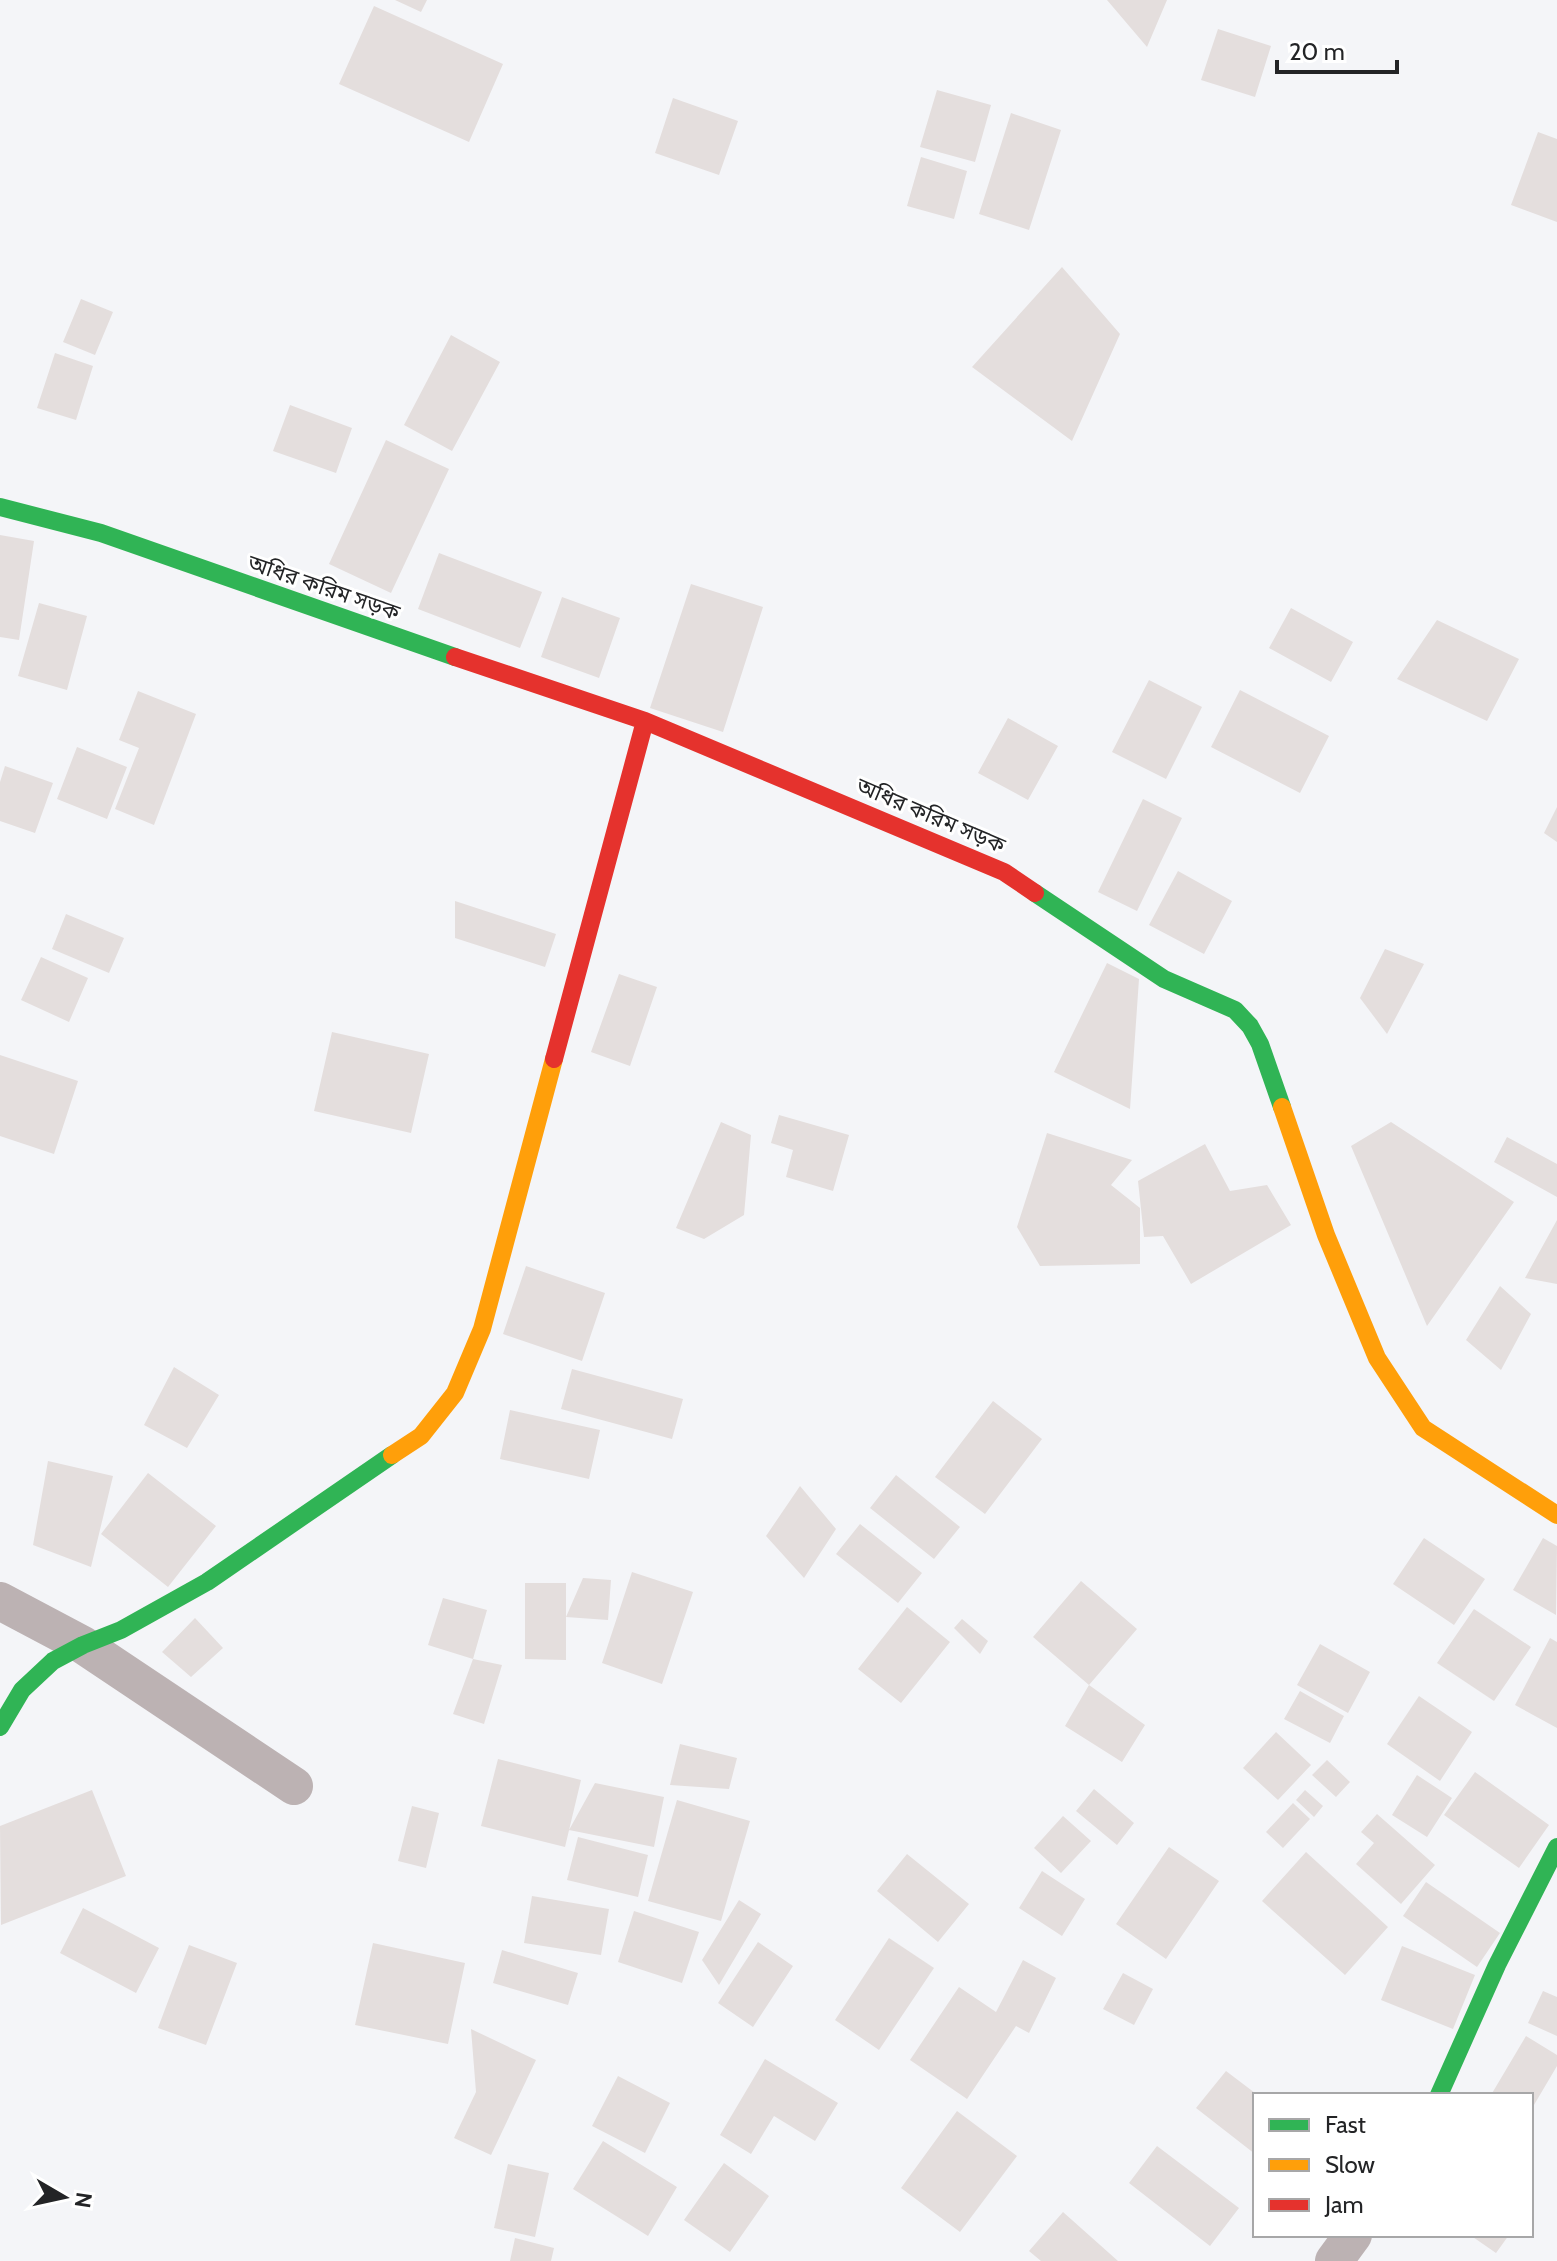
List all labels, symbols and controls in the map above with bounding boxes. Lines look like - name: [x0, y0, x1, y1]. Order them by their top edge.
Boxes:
- scale bar: [1277, 24, 1397, 74]
- text: 20 m: [1289, 37, 1345, 66]
- street label: অধির করিম সড়ক: [243, 549, 404, 626]
- street label: অধির করিম সড়ক: [851, 772, 1009, 859]
- legend: [1253, 2093, 1533, 2237]
- text: Fast: [1325, 2110, 1366, 2139]
- text: Slow: [1325, 2150, 1375, 2179]
- north arrow: [24, 2157, 104, 2237]
- text: N: [69, 2190, 98, 2210]
- text: Jam: [1324, 2190, 1363, 2219]

